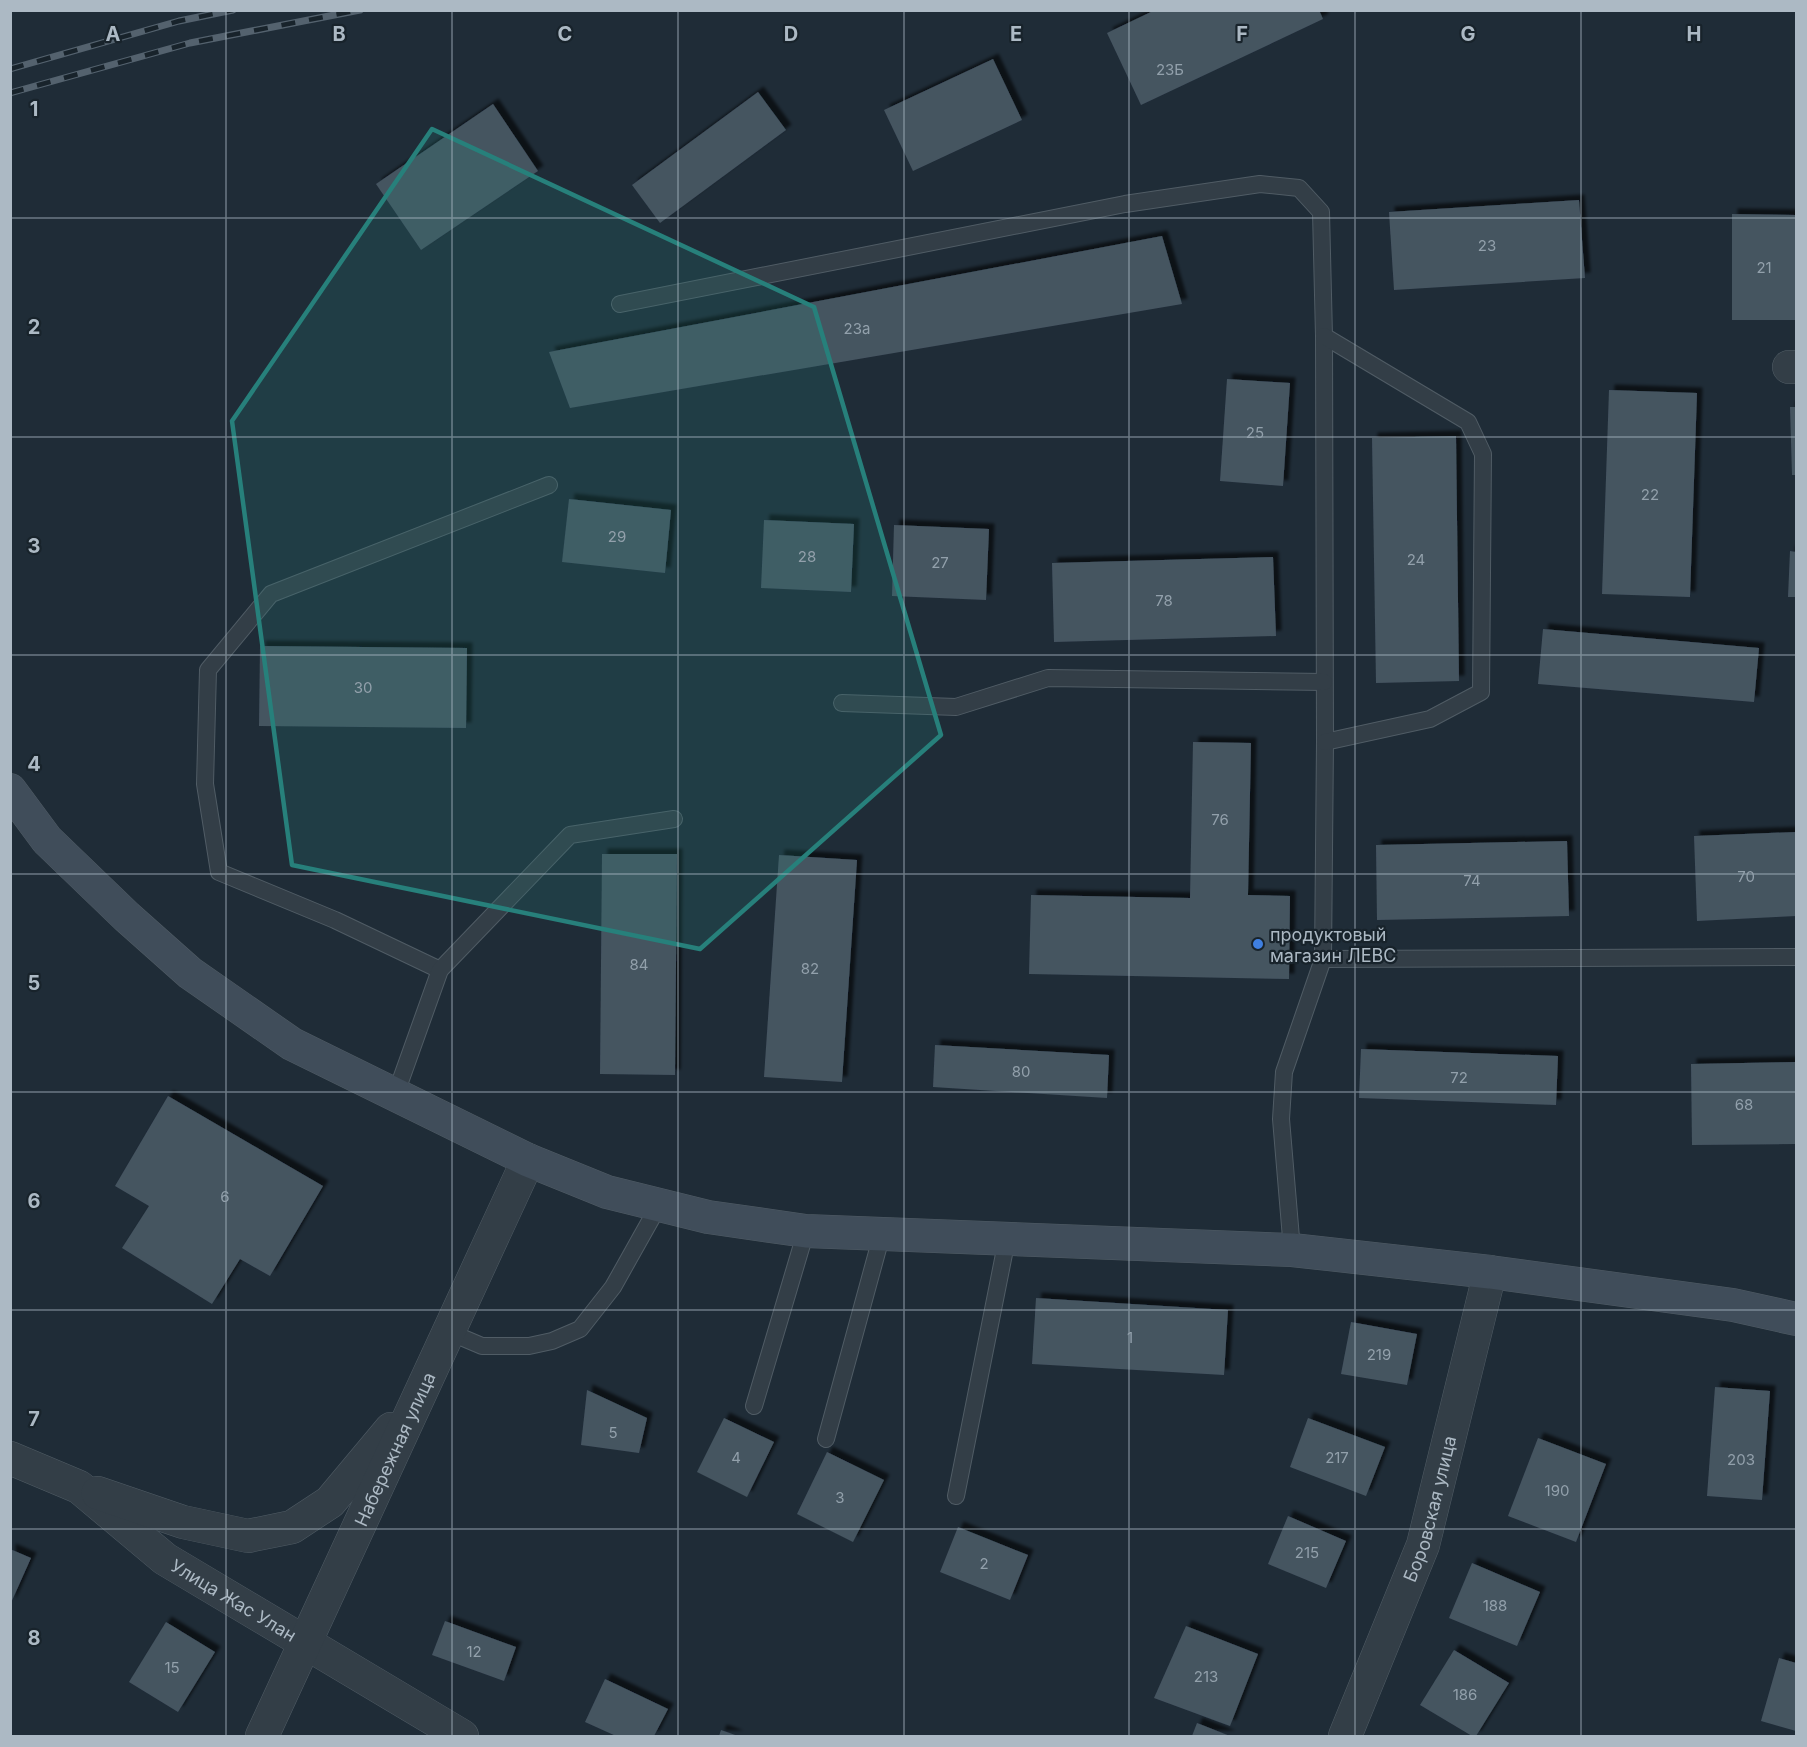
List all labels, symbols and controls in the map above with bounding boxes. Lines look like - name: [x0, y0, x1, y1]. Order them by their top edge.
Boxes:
- text: A: [106, 22, 121, 46]
- text: B: [332, 22, 346, 46]
- text: C: [558, 22, 572, 46]
- text: D: [784, 22, 798, 46]
- text: E: [1010, 22, 1022, 46]
- text: F: [1236, 22, 1248, 46]
- text: G: [1460, 22, 1476, 46]
- text: H: [1687, 22, 1701, 46]
- house number: 23Б: [1156, 60, 1184, 79]
- text: 1: [30, 97, 38, 121]
- house number: 23: [1478, 236, 1496, 255]
- house number: 21: [1756, 258, 1772, 277]
- text: 2: [28, 315, 40, 339]
- house number: 23а: [844, 319, 870, 338]
- house number: 25: [1246, 423, 1264, 442]
- house number: 22: [1641, 485, 1659, 504]
- house number: 29: [608, 527, 626, 546]
- text: 3: [28, 534, 40, 558]
- house number: 28: [798, 547, 816, 566]
- house number: 24: [1407, 550, 1425, 569]
- house number: 27: [931, 553, 949, 572]
- house number: 78: [1155, 591, 1173, 610]
- house number: 30: [354, 678, 372, 697]
- text: 4: [27, 752, 41, 776]
- house number: 76: [1211, 810, 1229, 829]
- house number: 70: [1737, 867, 1755, 886]
- house number: 74: [1463, 871, 1481, 890]
- place label: продуктовый магазин ЛЕВС: [1270, 924, 1396, 966]
- marker: продуктовый магазин ЛЕВС: [1251, 937, 1265, 951]
- house number: 84: [630, 955, 648, 974]
- house number: 82: [801, 959, 819, 978]
- text: 5: [28, 971, 40, 995]
- house number: 80: [1012, 1062, 1030, 1081]
- house number: 72: [1450, 1068, 1468, 1087]
- house number: 68: [1735, 1095, 1753, 1114]
- house number: 6: [220, 1187, 230, 1206]
- text: 6: [28, 1189, 41, 1213]
- house number: 1: [1127, 1328, 1133, 1347]
- house number: 219: [1367, 1345, 1391, 1364]
- street label: Набережная улица: [350, 1369, 439, 1530]
- text: 7: [28, 1407, 40, 1431]
- house number: 5: [608, 1423, 618, 1442]
- street label: Боровская улица: [1399, 1434, 1460, 1585]
- house number: 4: [731, 1448, 741, 1467]
- house number: 217: [1325, 1448, 1349, 1467]
- house number: 203: [1727, 1450, 1755, 1469]
- house number: 190: [1545, 1481, 1569, 1500]
- house number: 3: [835, 1488, 845, 1507]
- house number: 215: [1295, 1543, 1319, 1562]
- street label: Улица Жас Улан: [167, 1554, 300, 1645]
- house number: 2: [979, 1554, 989, 1573]
- house number: 188: [1483, 1596, 1507, 1615]
- text: 8: [27, 1626, 41, 1650]
- house number: 12: [466, 1642, 482, 1661]
- house number: 15: [164, 1658, 180, 1677]
- house number: 213: [1194, 1667, 1218, 1686]
- house number: 186: [1453, 1685, 1477, 1704]

